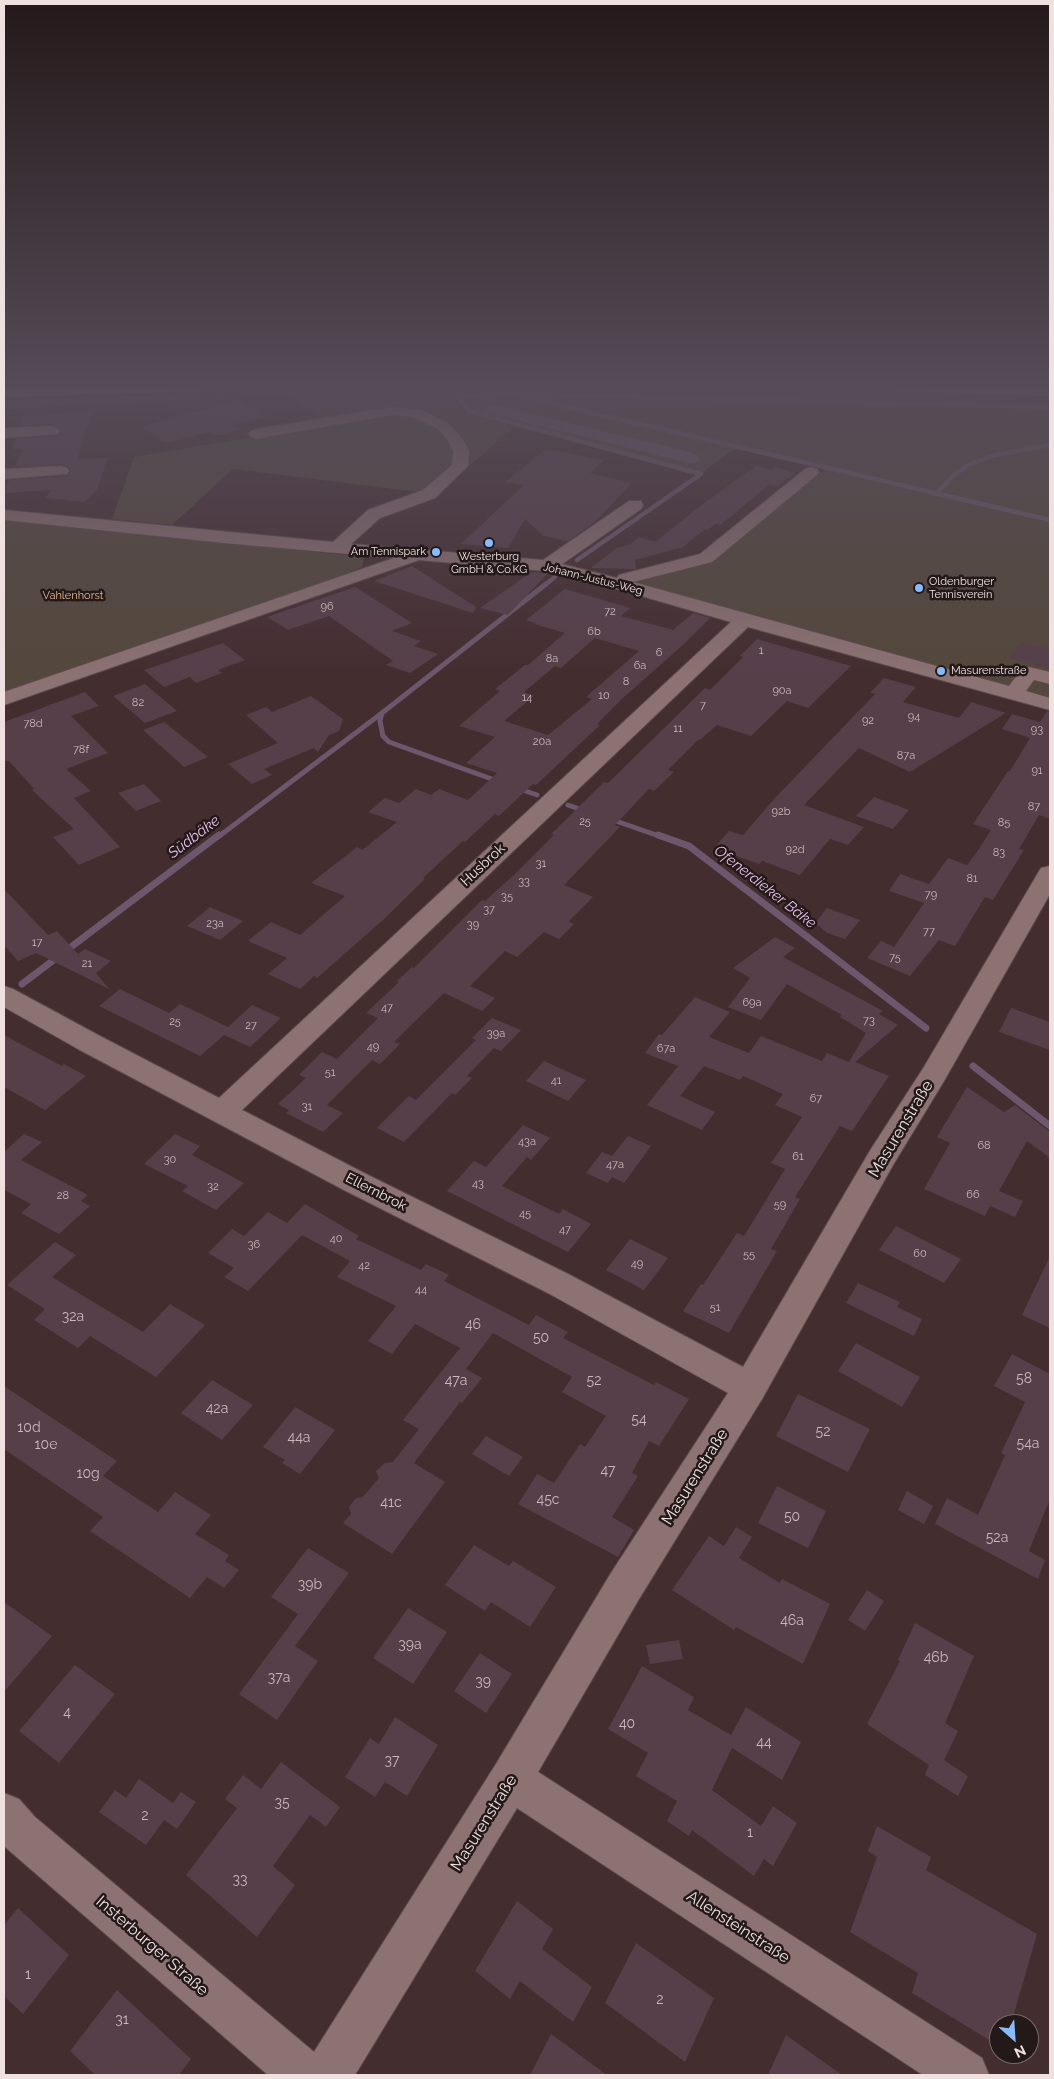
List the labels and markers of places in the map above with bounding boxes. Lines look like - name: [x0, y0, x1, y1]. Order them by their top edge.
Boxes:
- marker: Westerburg GmbH & Co.KG: [483, 537, 495, 549]
- place label: Am Tennispark: [351, 545, 426, 559]
- marker: Am Tennispark: [430, 546, 442, 558]
- place label: Westerburg GmbH & Co.KG: [451, 550, 527, 576]
- place label: Oldenburger Tennisverein: [929, 575, 994, 601]
- marker: Oldenburger Tennisverein: [913, 582, 925, 594]
- place label: Masurenstraße: [951, 664, 1026, 678]
- marker: Masurenstraße: [935, 665, 947, 677]

